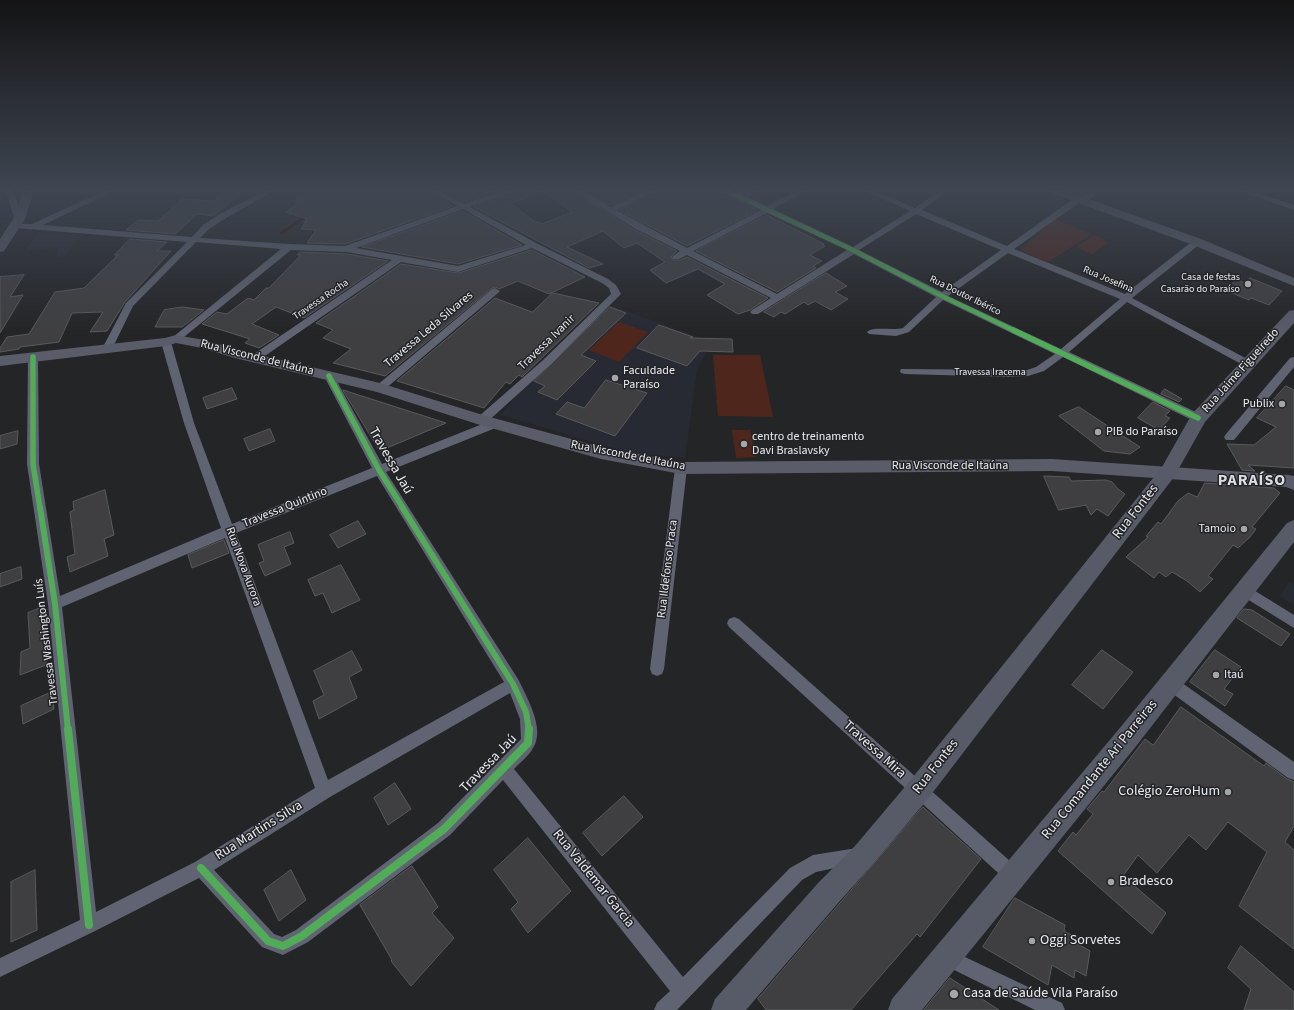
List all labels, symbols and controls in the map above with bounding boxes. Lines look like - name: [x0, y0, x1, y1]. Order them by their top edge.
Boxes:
- street label: Rua Josefina: [1081, 264, 1135, 296]
- place label: Casa de festas Casarão do Paraíso: [1161, 272, 1240, 296]
- street label: Rua Doutor Ibérico: [927, 273, 1003, 319]
- street label: Travessa Rocha: [291, 277, 351, 323]
- marker: Casa de festas Casarão do Paraíso: [1243, 279, 1253, 289]
- street label: Travessa Leda Silvares: [382, 289, 476, 371]
- street label: Travessa Ivanir: [515, 312, 579, 374]
- street label: Rua Jaime Figueiredo: [1199, 326, 1283, 416]
- street label: Rua Visconde de Itaúna: [199, 337, 315, 379]
- place label: Faculdade Paraíso: [623, 364, 675, 392]
- street label: Travessa Iracema: [954, 367, 1026, 379]
- marker: Faculdade Paraíso: [610, 373, 620, 383]
- place label: Publix: [1243, 397, 1274, 411]
- marker: Publix: [1277, 399, 1287, 409]
- street label: Travessa Jaú: [364, 424, 416, 498]
- place label: PIB do Paraíso: [1106, 425, 1178, 439]
- marker: PIB do Paraíso: [1093, 427, 1103, 437]
- place label: centro de treinamento Davi Braslavsky: [752, 430, 864, 458]
- street label: Rua Visconde de Itaúna: [569, 438, 687, 474]
- marker: centro de treinamento Davi Braslavsky: [739, 439, 749, 449]
- street label: Rua Visconde de Itaúna: [892, 459, 1008, 473]
- district label: PARAÍSO: [1218, 471, 1286, 491]
- street label: Rua Fontes: [1109, 481, 1163, 543]
- street label: Travessa Quintino: [241, 484, 329, 532]
- street label: Rua Ildefonso Praca: [655, 519, 681, 619]
- place label: Tamoio: [1198, 522, 1236, 536]
- marker: Tamoio: [1239, 524, 1249, 534]
- street label: Rua Nova Aurora: [222, 525, 264, 609]
- street label: Travessa Washington Luís: [32, 578, 62, 706]
- place label: Itaú: [1224, 668, 1244, 682]
- marker: Itaú: [1211, 670, 1221, 680]
- street label: Rua Comandante Ari Parreiras: [1039, 697, 1161, 843]
- street label: Travessa Mira: [839, 717, 909, 783]
- street label: Travessa Jaú: [457, 731, 521, 797]
- street label: Rua Fontes: [909, 736, 963, 798]
- place label: Colégio ZeroHum: [1118, 784, 1220, 800]
- marker: Colégio ZeroHum: [1223, 787, 1233, 797]
- street label: Rua Martins Silva: [212, 797, 306, 865]
- street label: Rua Valdemar Garcia: [548, 827, 638, 931]
- place label: Bradesco: [1119, 874, 1173, 890]
- marker: Bradesco: [1106, 877, 1116, 887]
- place label: Oggi Sorvetes: [1040, 933, 1121, 949]
- marker: Oggi Sorvetes: [1027, 936, 1037, 946]
- place label: Casa de Saúde Vila Paraíso: [963, 986, 1118, 1002]
- marker: Casa de Saúde Vila Paraíso: [948, 988, 960, 1000]

